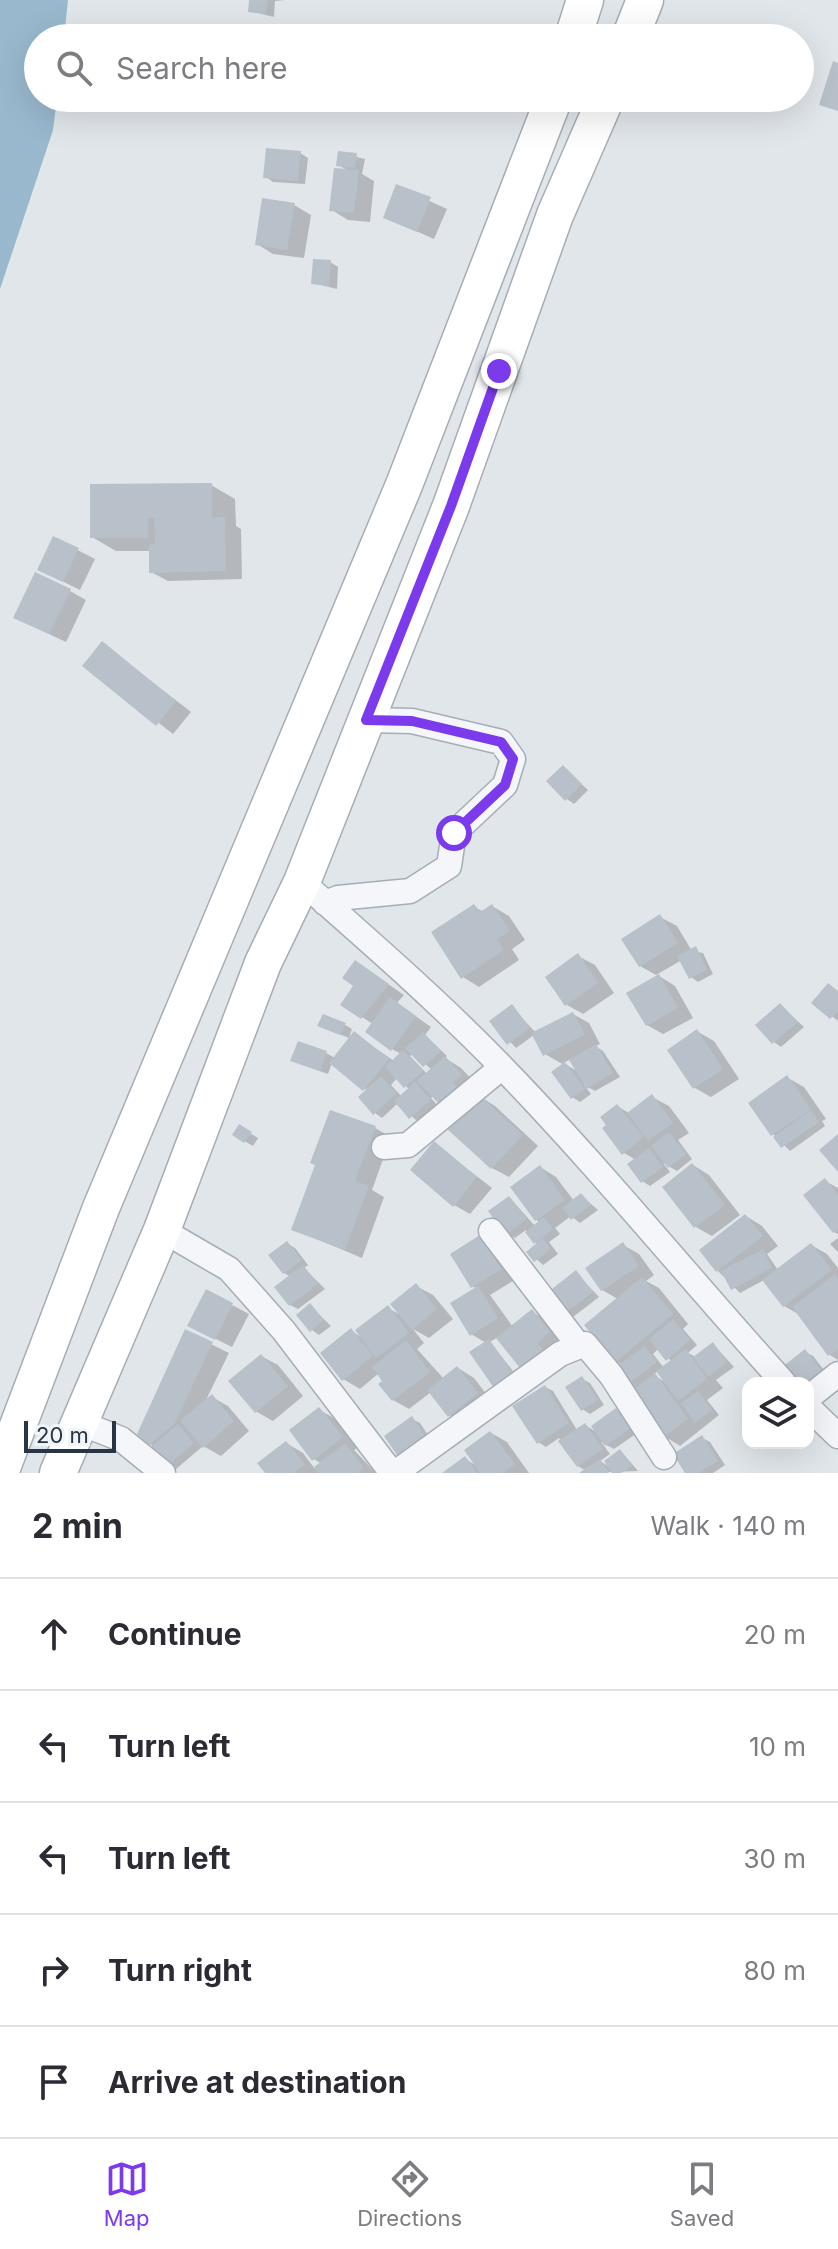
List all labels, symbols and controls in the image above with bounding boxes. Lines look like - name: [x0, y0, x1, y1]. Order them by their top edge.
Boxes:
- search box: [24, 24, 814, 112]
- icon: search: [52, 46, 96, 90]
- text: Search here: [116, 50, 288, 86]
- route end: [481, 353, 517, 389]
- route start: [436, 815, 472, 851]
- map controls: [742, 1377, 814, 1449]
- button: layers: [742, 1377, 814, 1449]
- scale bar: [24, 1417, 116, 1453]
- text: 20 m: [36, 1422, 89, 1448]
- text: 2 min: [32, 1505, 123, 1546]
- text: Walk · 140 m: [651, 1510, 806, 1541]
- icon: ahead: [32, 1612, 76, 1656]
- text: Continue: [108, 1616, 242, 1652]
- text: 20 m: [744, 1619, 806, 1650]
- icon: left: [32, 1724, 76, 1768]
- text: Turn left: [108, 1728, 230, 1764]
- text: 10 m: [749, 1731, 806, 1762]
- icon: left: [32, 1836, 76, 1880]
- text: Turn left: [108, 1840, 230, 1876]
- text: 30 m: [743, 1843, 806, 1874]
- icon: right: [32, 1948, 76, 1992]
- text: Turn right: [108, 1952, 252, 1988]
- text: 80 m: [743, 1955, 806, 1986]
- icon: arrive: [32, 2060, 76, 2104]
- text: Arrive at destination: [108, 2064, 406, 2100]
- tab: Map: [104, 2157, 150, 2231]
- tab: Directions: [357, 2157, 462, 2231]
- tab: Saved: [670, 2157, 734, 2231]

